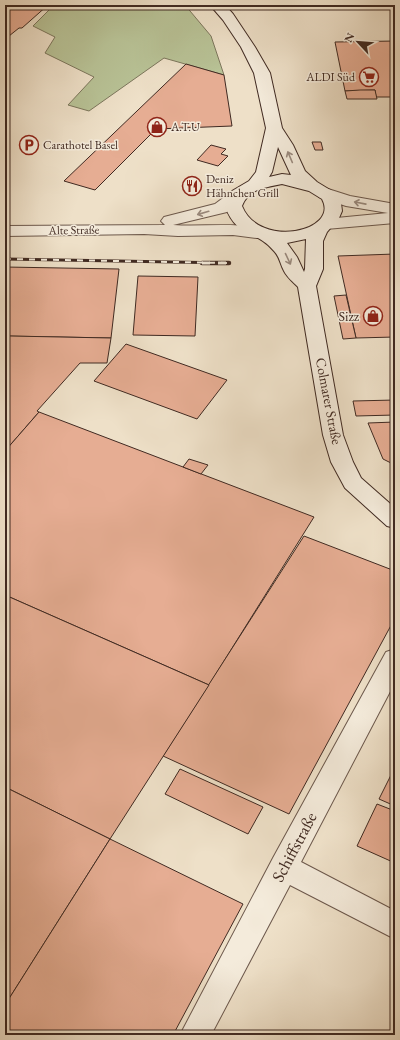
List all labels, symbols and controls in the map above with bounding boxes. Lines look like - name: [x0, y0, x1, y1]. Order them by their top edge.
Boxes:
- north arrow: [338, 22, 378, 62]
- text: N: [341, 30, 357, 45]
- supermarket icon: ALDI Süd: [358, 66, 380, 88]
- place label: ALDI Süd: [305, 69, 356, 85]
- shop icon: A.T.U: [146, 116, 168, 138]
- place label: A.T.U: [170, 119, 200, 135]
- parking icon: Carathotel Basel: [18, 134, 40, 156]
- place label: Carathotel Basel: [43, 137, 118, 153]
- one-way arrow: [286, 152, 293, 164]
- place label: Deniz Hähnchen Grill: [206, 171, 279, 201]
- restaurant icon: Deniz Hähnchen Grill: [181, 175, 203, 197]
- one-way arrow: [354, 199, 367, 207]
- one-way arrow: [197, 210, 210, 218]
- street label: Alte Straße: [47, 222, 100, 238]
- one-way arrow: [285, 253, 292, 265]
- shop icon: Sizz: [362, 305, 384, 327]
- place label: Sizz: [339, 307, 360, 325]
- street label: Colmarer Straße: [312, 356, 346, 446]
- street label: Schiffstraße: [266, 808, 322, 886]

